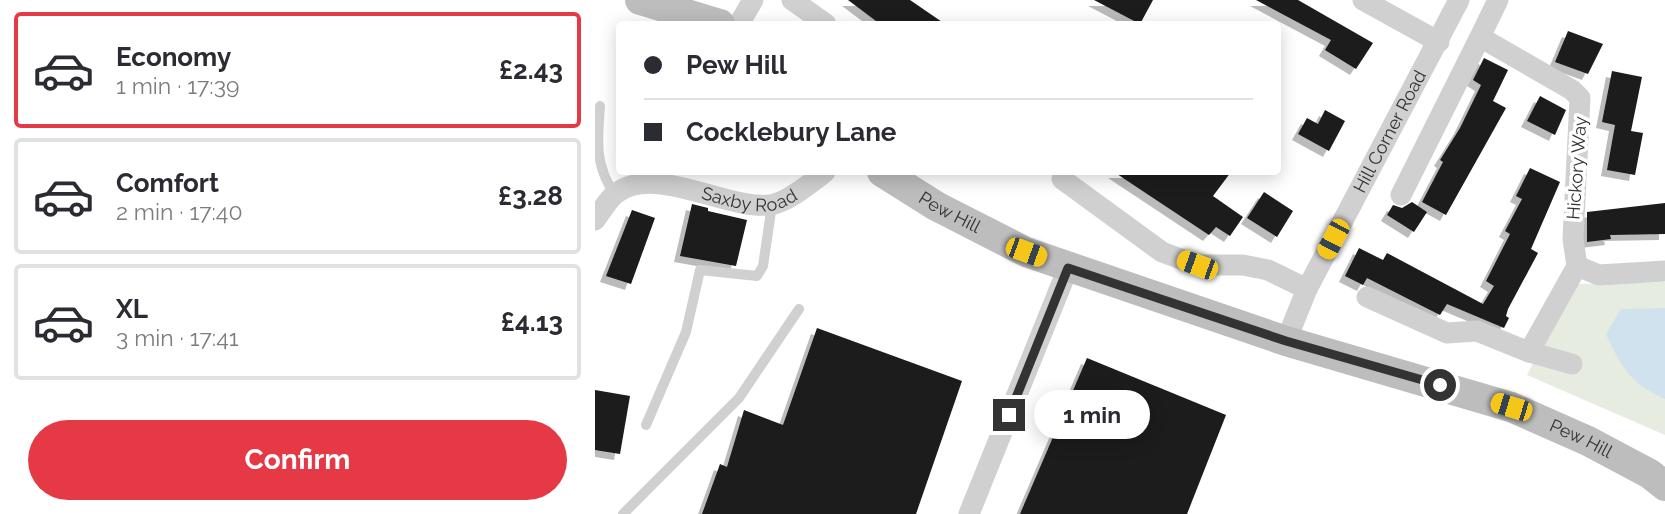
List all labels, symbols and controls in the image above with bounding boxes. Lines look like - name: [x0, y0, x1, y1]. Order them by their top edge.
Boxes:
- icon: car: [32, 39, 95, 102]
- text: Economy: [116, 42, 231, 72]
- text: Pew Hill: [686, 50, 787, 80]
- text: £2.43: [499, 55, 563, 85]
- street label: Hill Corner Road: [1349, 67, 1430, 196]
- text: 1 min · 17:39: [116, 72, 239, 99]
- street label: Hickory Way: [1562, 115, 1591, 220]
- text: Cocklebury Lane: [686, 117, 896, 147]
- icon: car: [32, 165, 95, 228]
- text: Comfort: [116, 168, 219, 198]
- text: £3.28: [498, 181, 563, 211]
- street label: Saxby Road: [699, 182, 801, 216]
- street label: Pew Hill: [915, 187, 985, 237]
- text: 2 min · 17:40: [116, 198, 242, 225]
- car: [1314, 216, 1353, 262]
- car: [1003, 235, 1050, 269]
- car: [1174, 248, 1221, 282]
- icon: car: [32, 291, 95, 354]
- text: XL: [116, 294, 148, 324]
- text: £4.13: [501, 307, 563, 337]
- text: 3 min · 17:41: [116, 324, 239, 351]
- route start: [1424, 369, 1456, 401]
- callout: 1 min: [1033, 390, 1149, 440]
- car: [1488, 391, 1535, 423]
- route end: [993, 399, 1025, 431]
- text: 1 min: [1063, 401, 1121, 428]
- street label: Pew Hill: [1547, 414, 1616, 462]
- button: Confirm: [28, 420, 567, 500]

